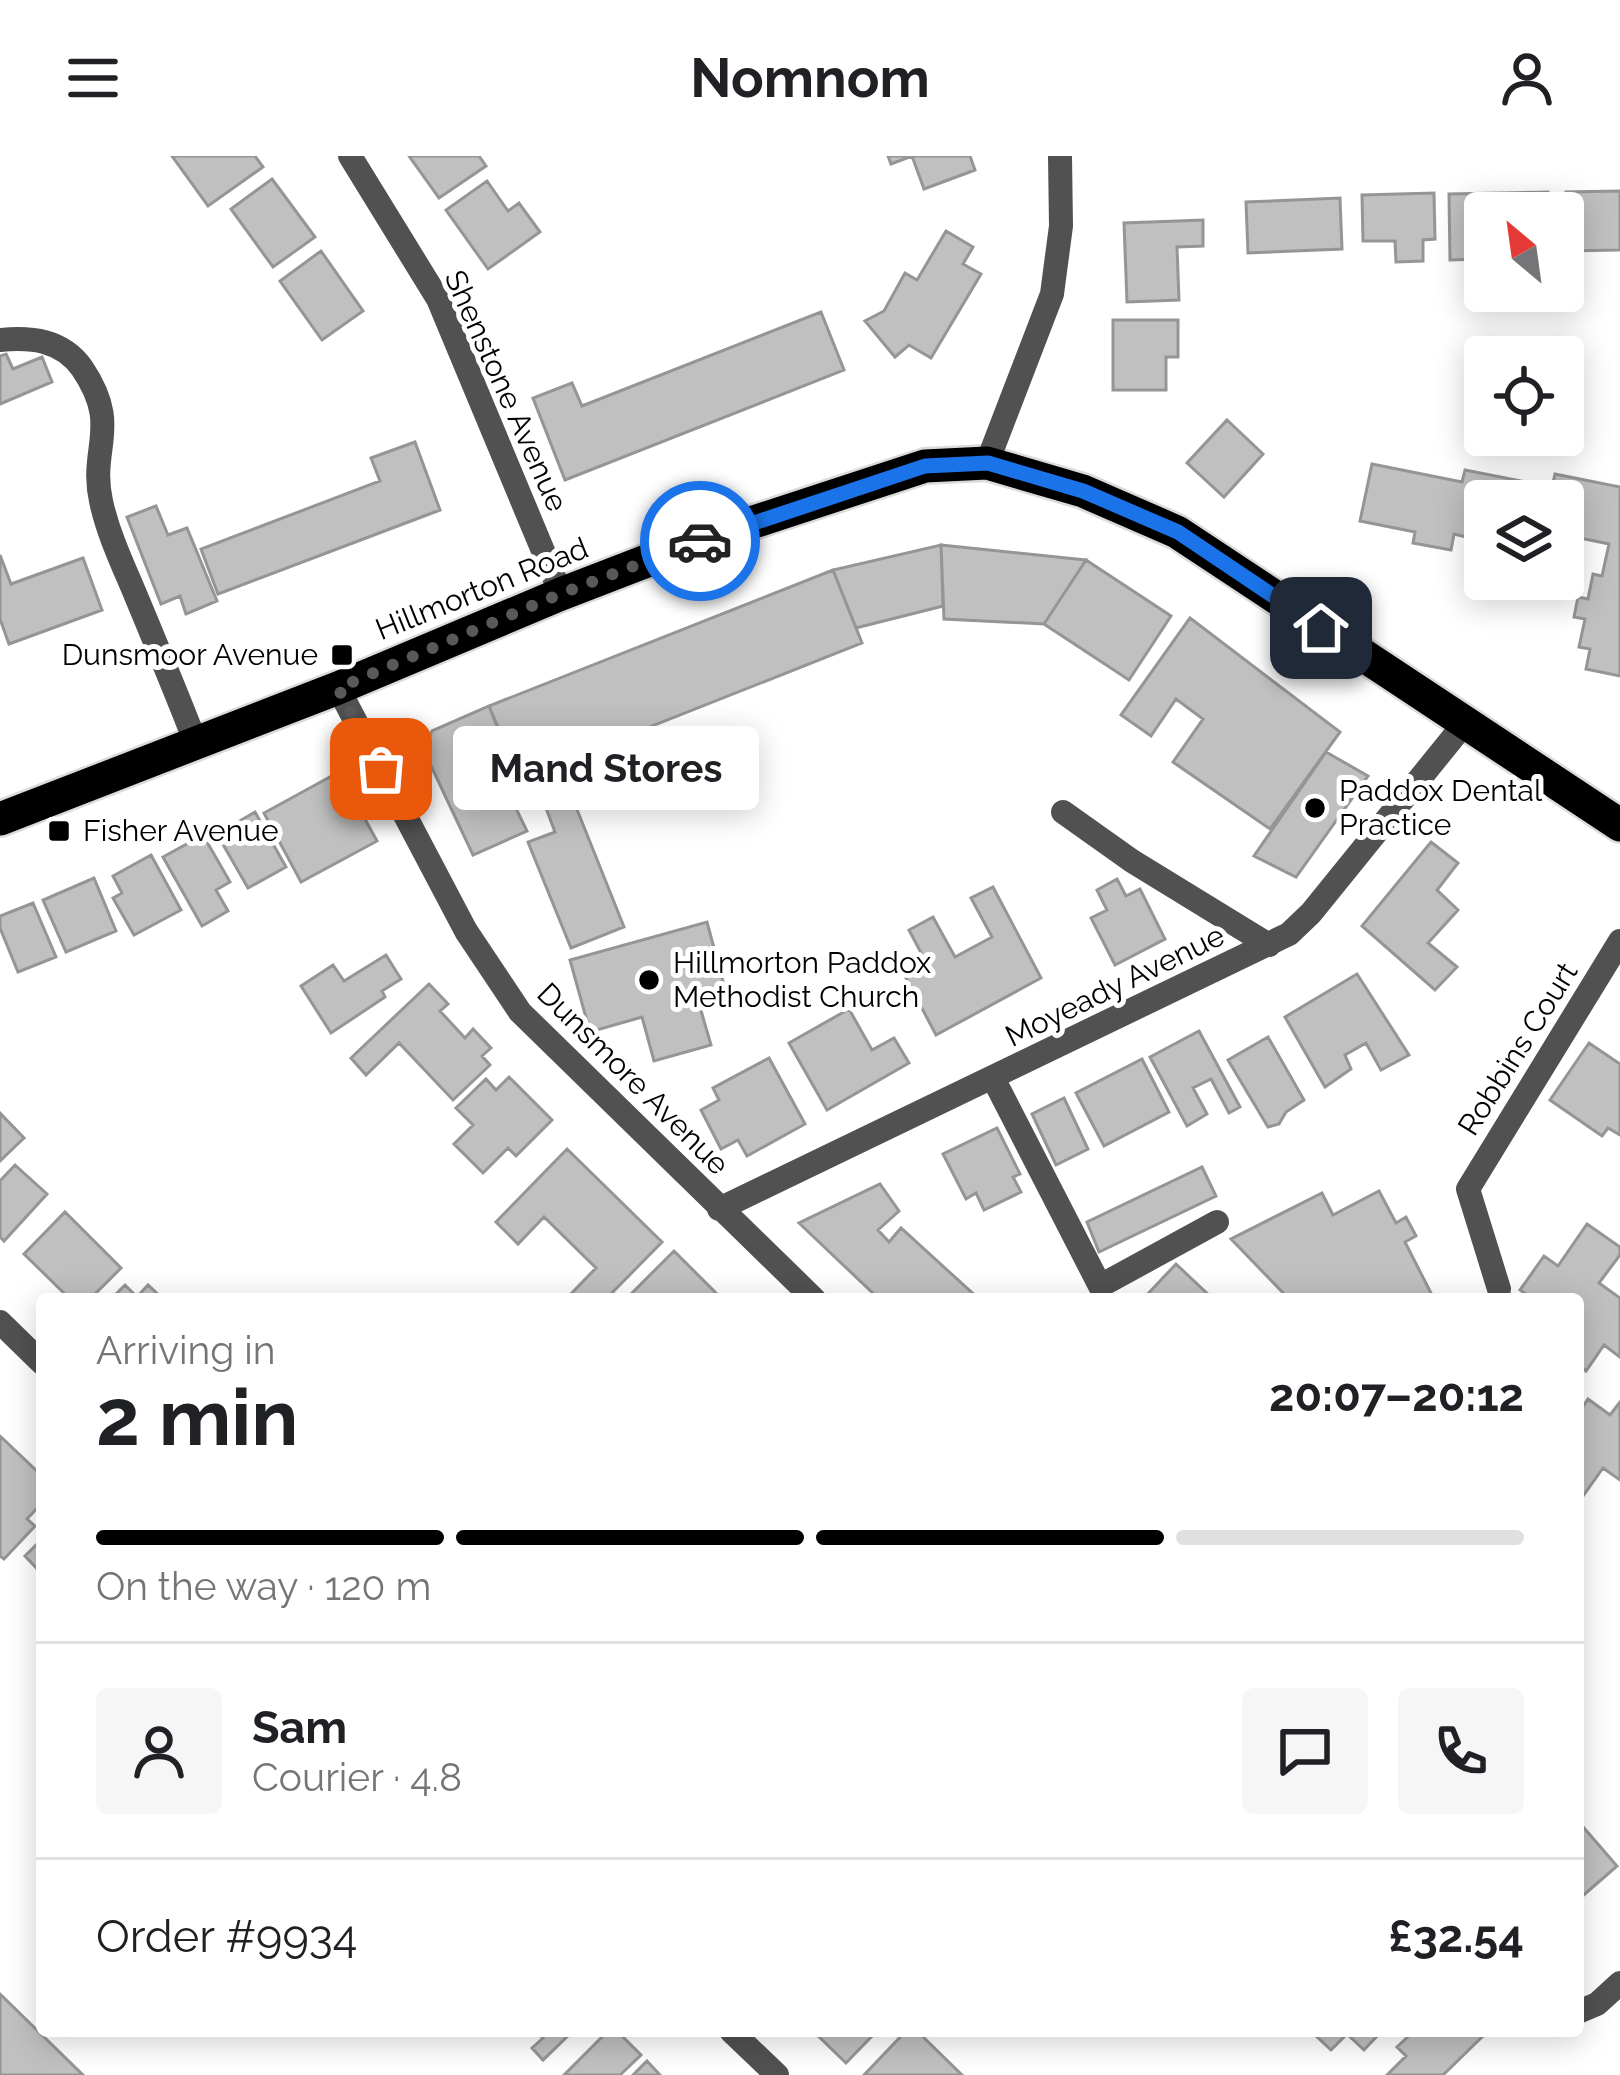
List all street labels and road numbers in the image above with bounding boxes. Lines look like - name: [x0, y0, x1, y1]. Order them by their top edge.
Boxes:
- street label: Shenstone Avenue: [438, 265, 575, 517]
- street label: Hillmorton Road: [371, 530, 593, 647]
- street label: Moyeady Avenue: [1000, 917, 1230, 1054]
- street label: Robbins Court: [1451, 956, 1585, 1142]
- street label: Dunsmore Avenue: [530, 976, 736, 1182]

